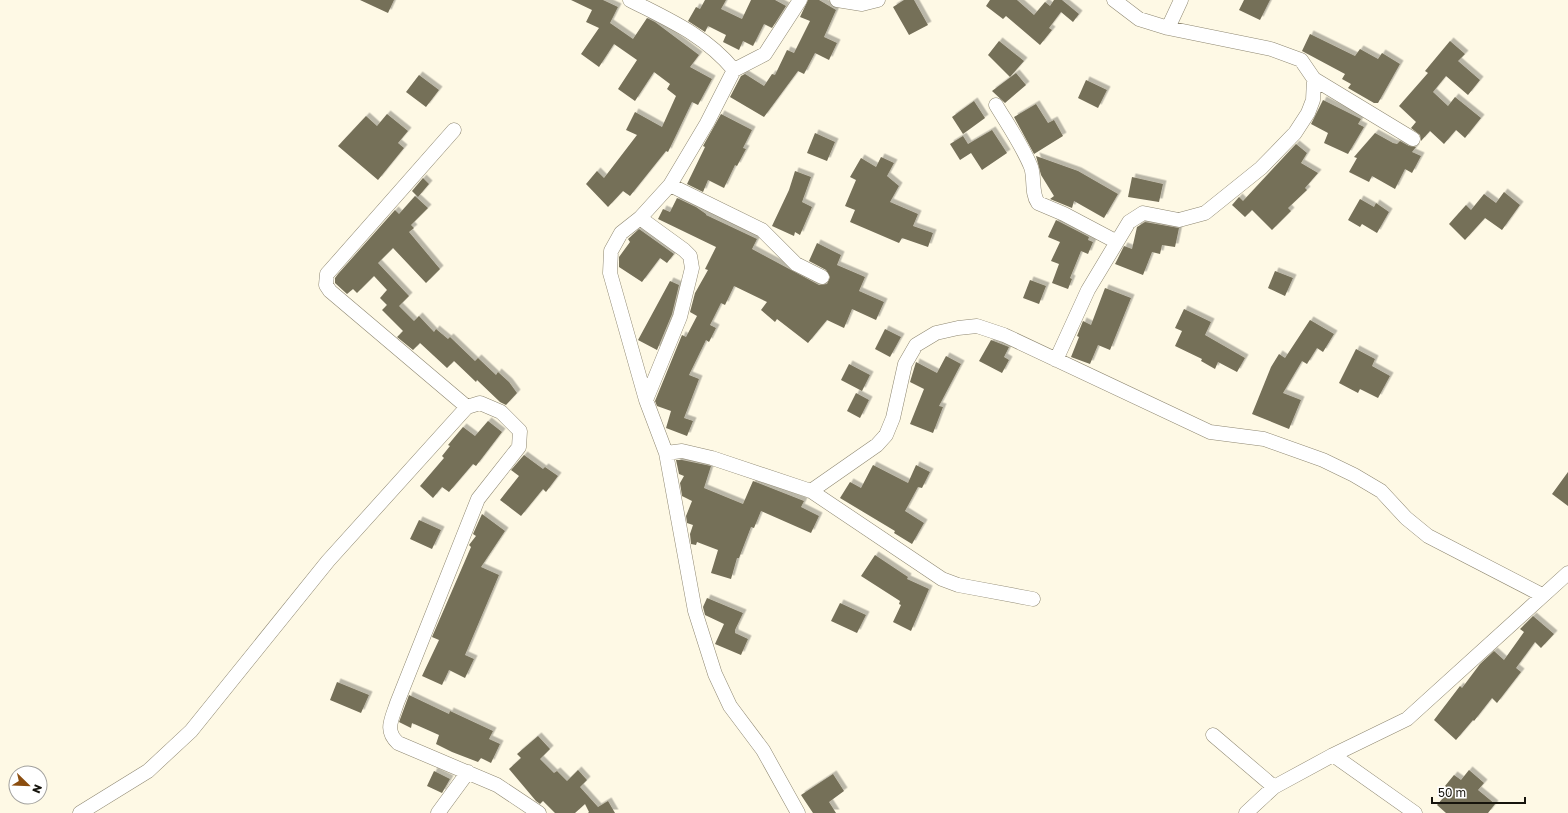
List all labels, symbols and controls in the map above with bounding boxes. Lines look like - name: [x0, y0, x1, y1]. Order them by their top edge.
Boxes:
- north arrow: [8, 765, 48, 805]
- scale bar: [1432, 779, 1525, 805]
- text: N: [30, 783, 45, 795]
- text: 50 m: [1438, 785, 1466, 800]

